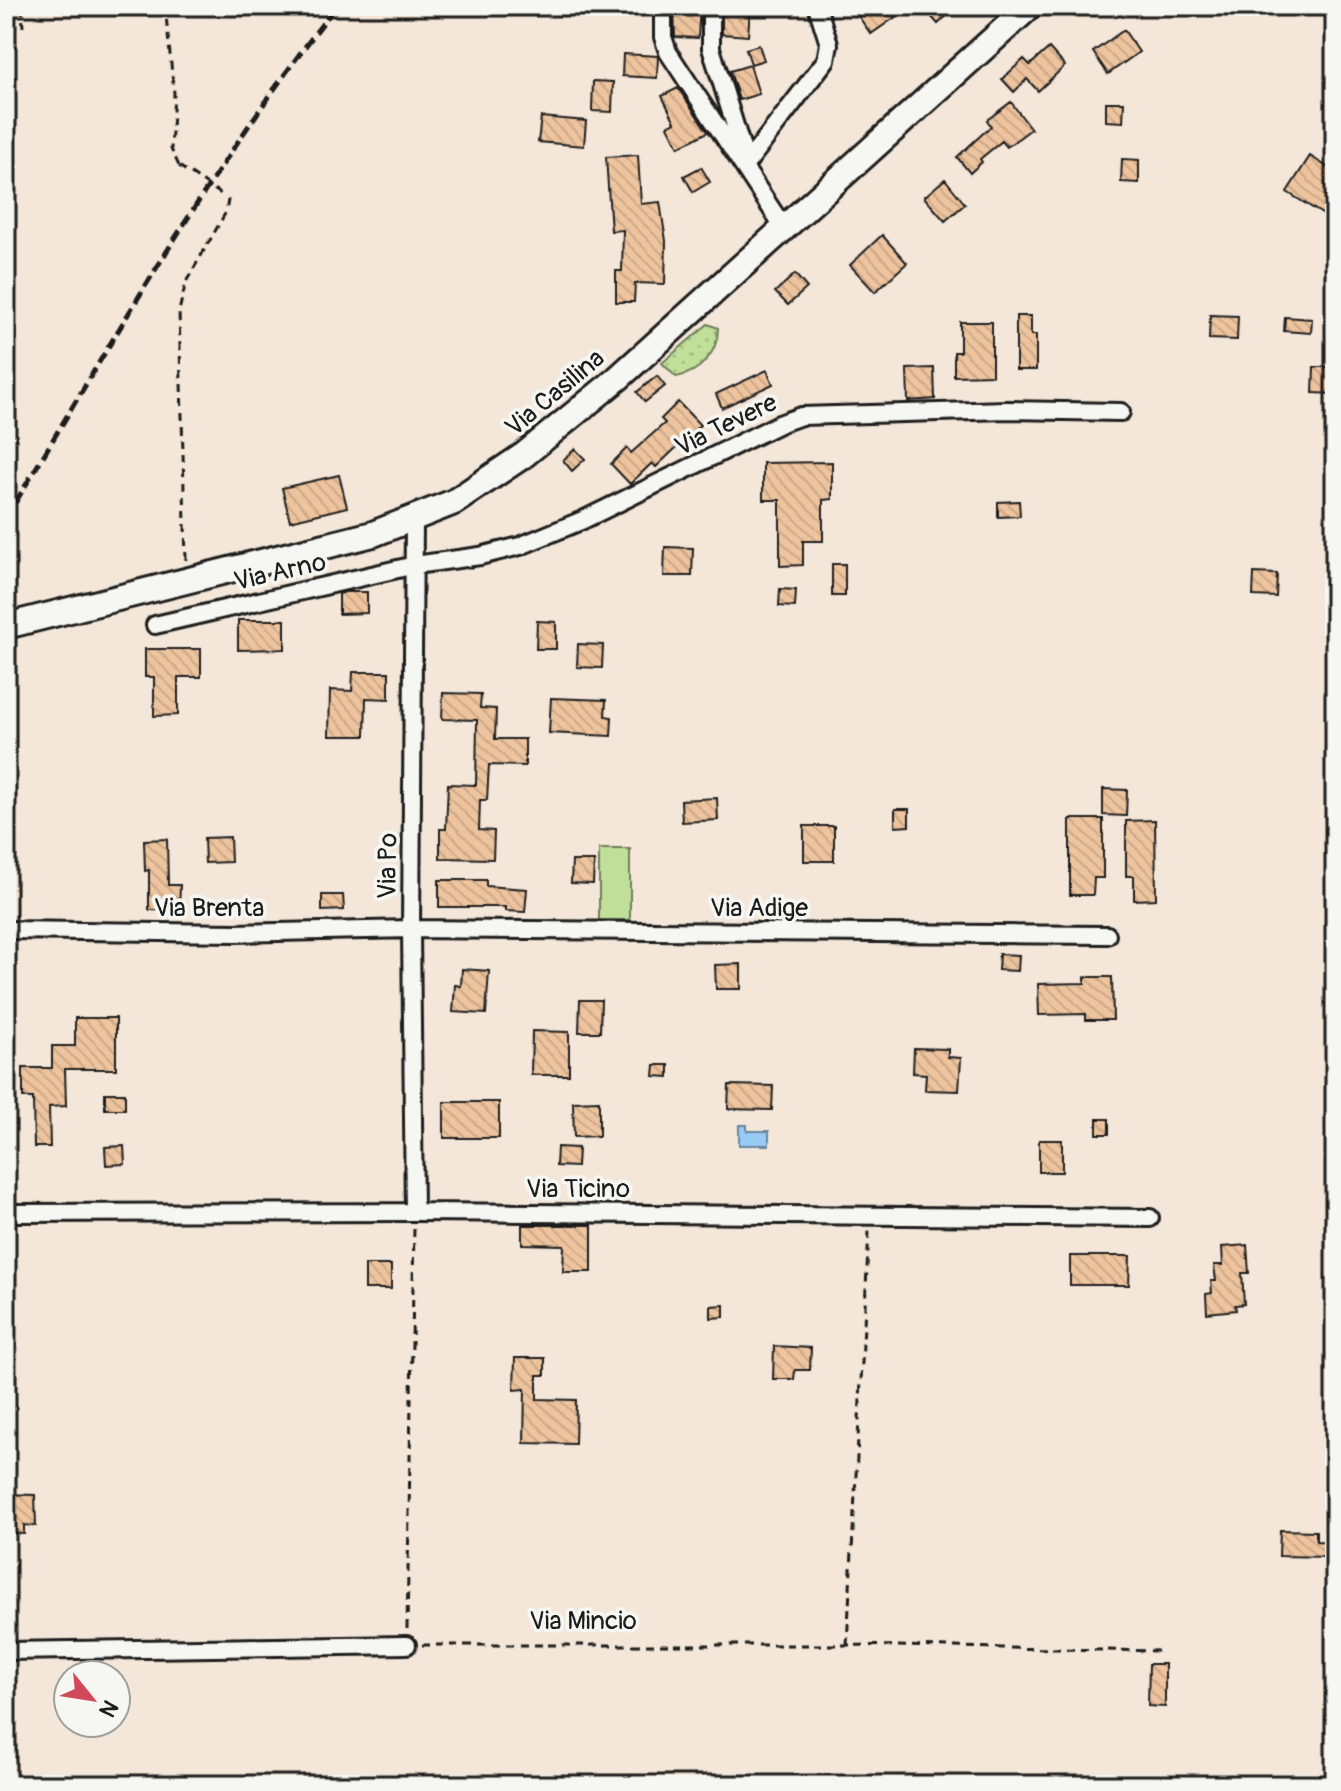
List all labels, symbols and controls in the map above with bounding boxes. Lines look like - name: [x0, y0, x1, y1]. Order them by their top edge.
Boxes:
- street label: Via Casilina: [499, 342, 611, 444]
- street label: Via Tevere: [670, 386, 782, 463]
- street label: Via Arno: [231, 546, 329, 598]
- street label: Via Po: [371, 833, 405, 899]
- street label: Via Brenta: [154, 892, 264, 924]
- street label: Via Adige: [710, 892, 808, 924]
- street label: Via Ticino: [526, 1173, 630, 1205]
- street label: Via Mincio: [529, 1605, 637, 1637]
- north arrow: [52, 1659, 132, 1739]
- text: N: [93, 1695, 124, 1722]

